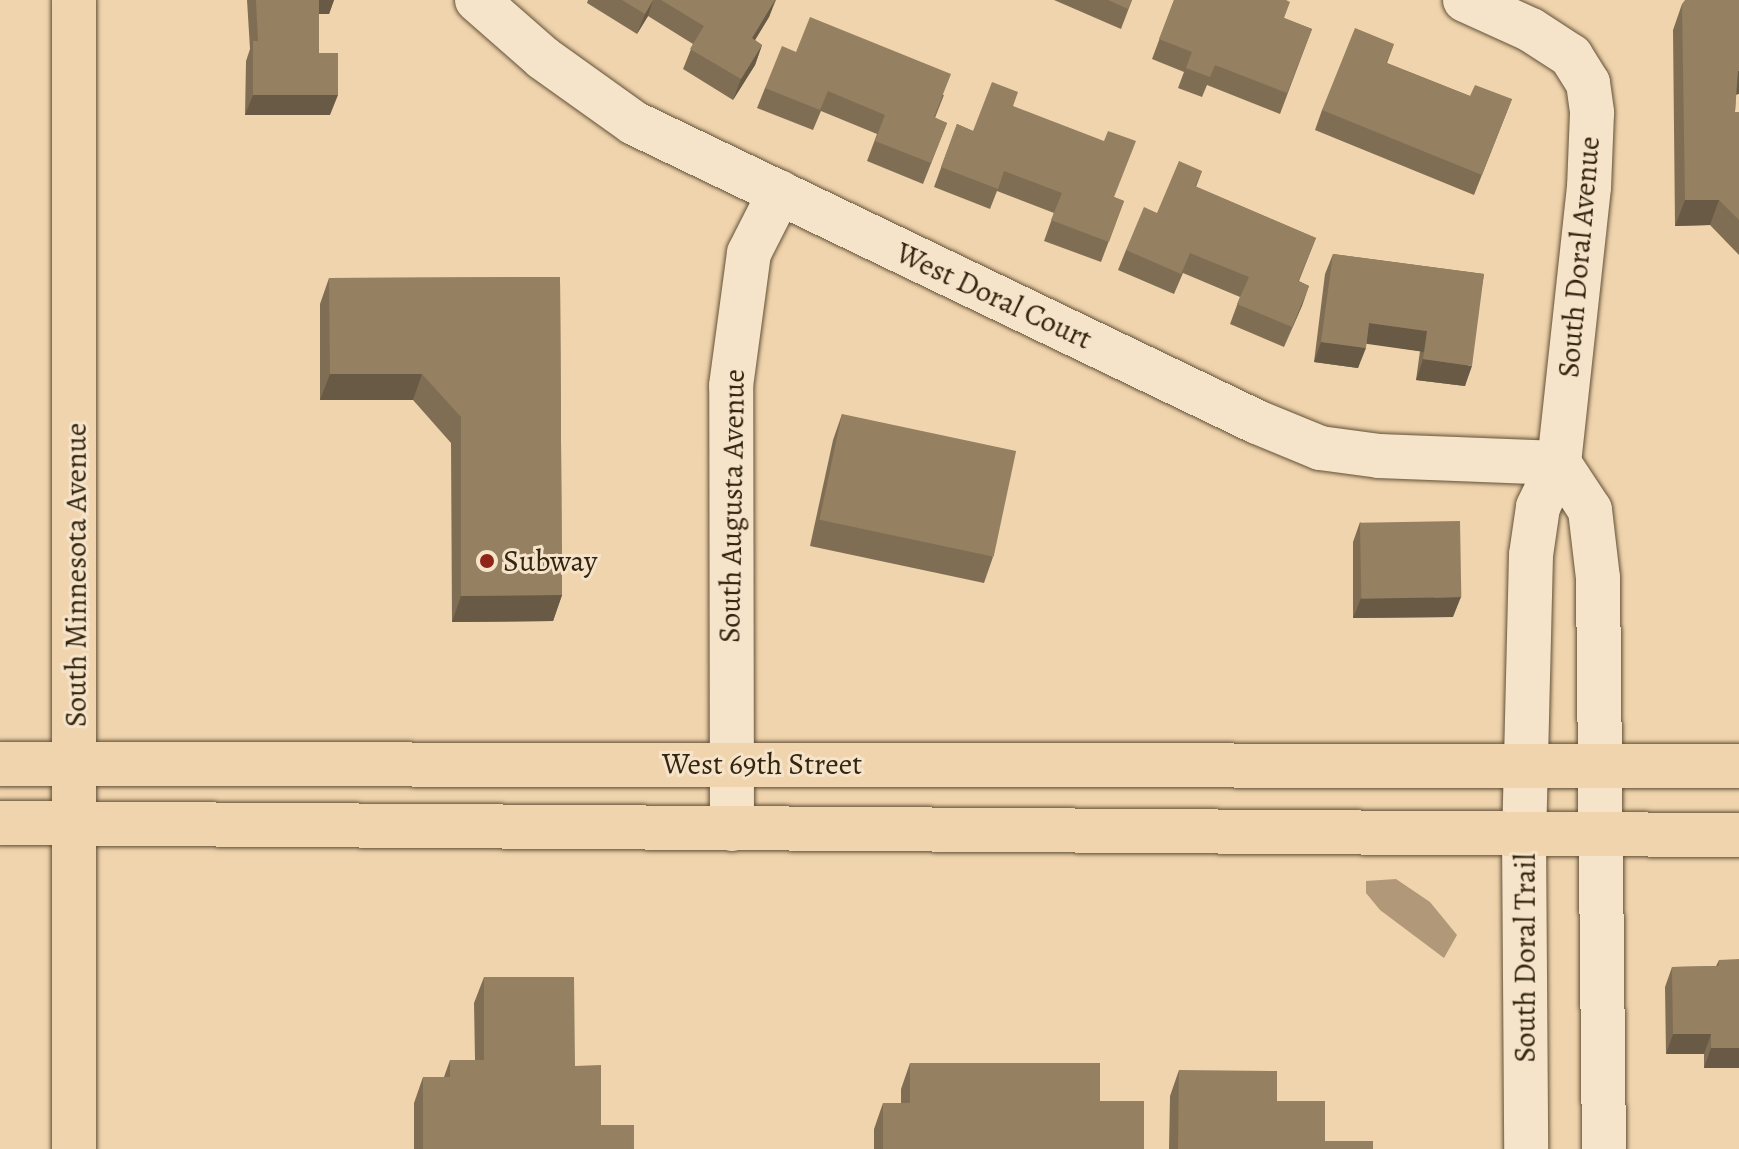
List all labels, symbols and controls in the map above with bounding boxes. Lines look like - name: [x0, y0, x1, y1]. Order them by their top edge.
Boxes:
- street label: South Doral Avenue: [1551, 135, 1607, 379]
- street label: West Doral Court: [890, 235, 1098, 357]
- street label: South Augusta Avenue: [712, 369, 752, 643]
- street label: South Minnesota Avenue: [58, 423, 94, 727]
- place label: Subway: [503, 543, 597, 579]
- marker: Subway: [478, 552, 496, 570]
- street label: West 69th Street: [662, 746, 862, 782]
- street label: South Doral Trail: [1507, 853, 1543, 1063]

